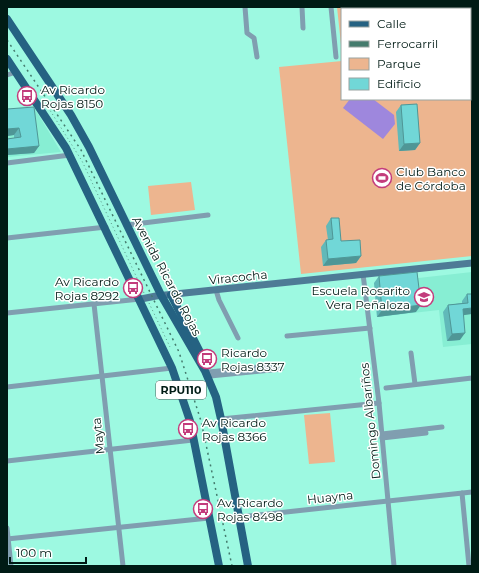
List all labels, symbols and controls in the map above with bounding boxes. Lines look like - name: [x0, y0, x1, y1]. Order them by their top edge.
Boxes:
- legend: [341, 8, 471, 100]
- text: Calle: [377, 16, 406, 31]
- text: Ferrocarril: [377, 36, 438, 51]
- text: Parque: [377, 56, 421, 71]
- text: Edificio: [377, 76, 421, 91]
- place label: Av Ricardo Rojas 8150: [41, 82, 105, 111]
- bus stop icon: Av Ricardo Rojas 8150: [16, 85, 38, 107]
- place label: Club Banco de Córdoba: [396, 164, 466, 193]
- sports icon: Club Banco de Córdoba: [371, 167, 393, 189]
- street label: Avenida Ricardo Rojas: [129, 214, 205, 338]
- street label: Viracocha: [208, 266, 268, 288]
- place label: Av Ricardo Rojas 8292: [55, 274, 119, 303]
- bus stop icon: Av Ricardo Rojas 8292: [122, 277, 144, 299]
- place label: Escuela Rosarito Vera Peñaloza: [312, 283, 410, 312]
- school or university icon: Escuela Rosarito Vera Peñaloza: [413, 286, 435, 308]
- place label: Ricardo Rojas 8337: [221, 345, 285, 374]
- bus stop icon: Ricardo Rojas 8337: [196, 348, 218, 370]
- street label: Domingo Albariños: [356, 362, 384, 480]
- road number: RPU110: [156, 381, 206, 399]
- place label: Av Ricardo Rojas 8366: [202, 415, 267, 444]
- street label: Mayta: [89, 417, 107, 455]
- bus stop icon: Av Ricardo Rojas 8366: [177, 418, 199, 440]
- street label: Huayna: [306, 487, 354, 507]
- place label: Av. Ricardo Rojas 8498: [217, 495, 283, 524]
- bus stop icon: Av. Ricardo Rojas 8498: [192, 498, 214, 520]
- scale bar: [10, 539, 86, 565]
- text: 100 m: [16, 545, 52, 560]

